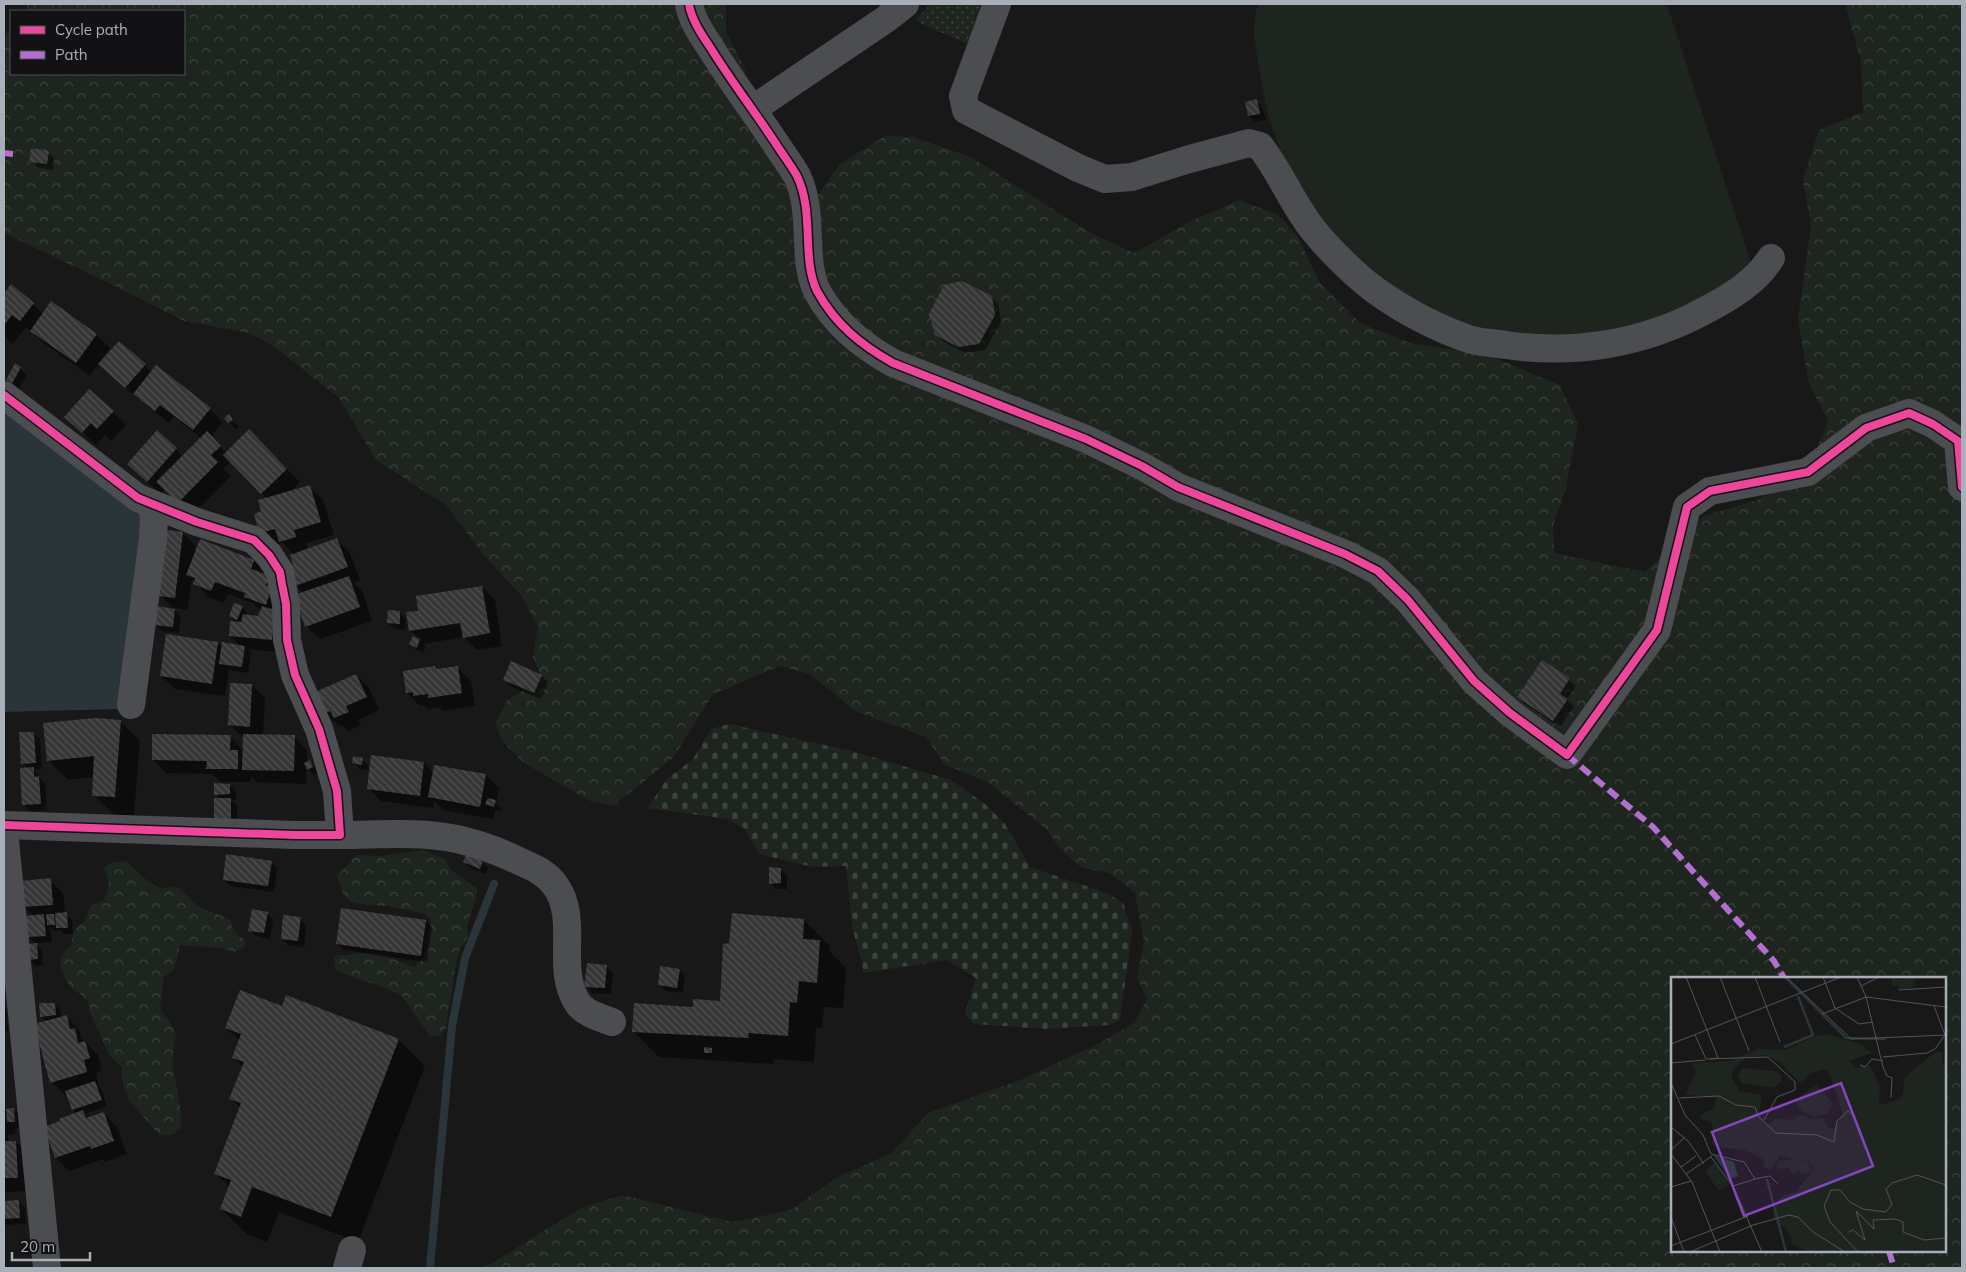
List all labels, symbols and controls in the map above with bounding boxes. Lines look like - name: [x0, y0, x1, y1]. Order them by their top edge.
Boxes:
- legend: [10, 10, 185, 75]
- text: Cycle path: [55, 20, 128, 39]
- text: Path: [55, 45, 87, 64]
- inset map: [1671, 977, 1946, 1252]
- scale bar: [12, 1230, 90, 1262]
- text: 20 m: [20, 1237, 55, 1256]

